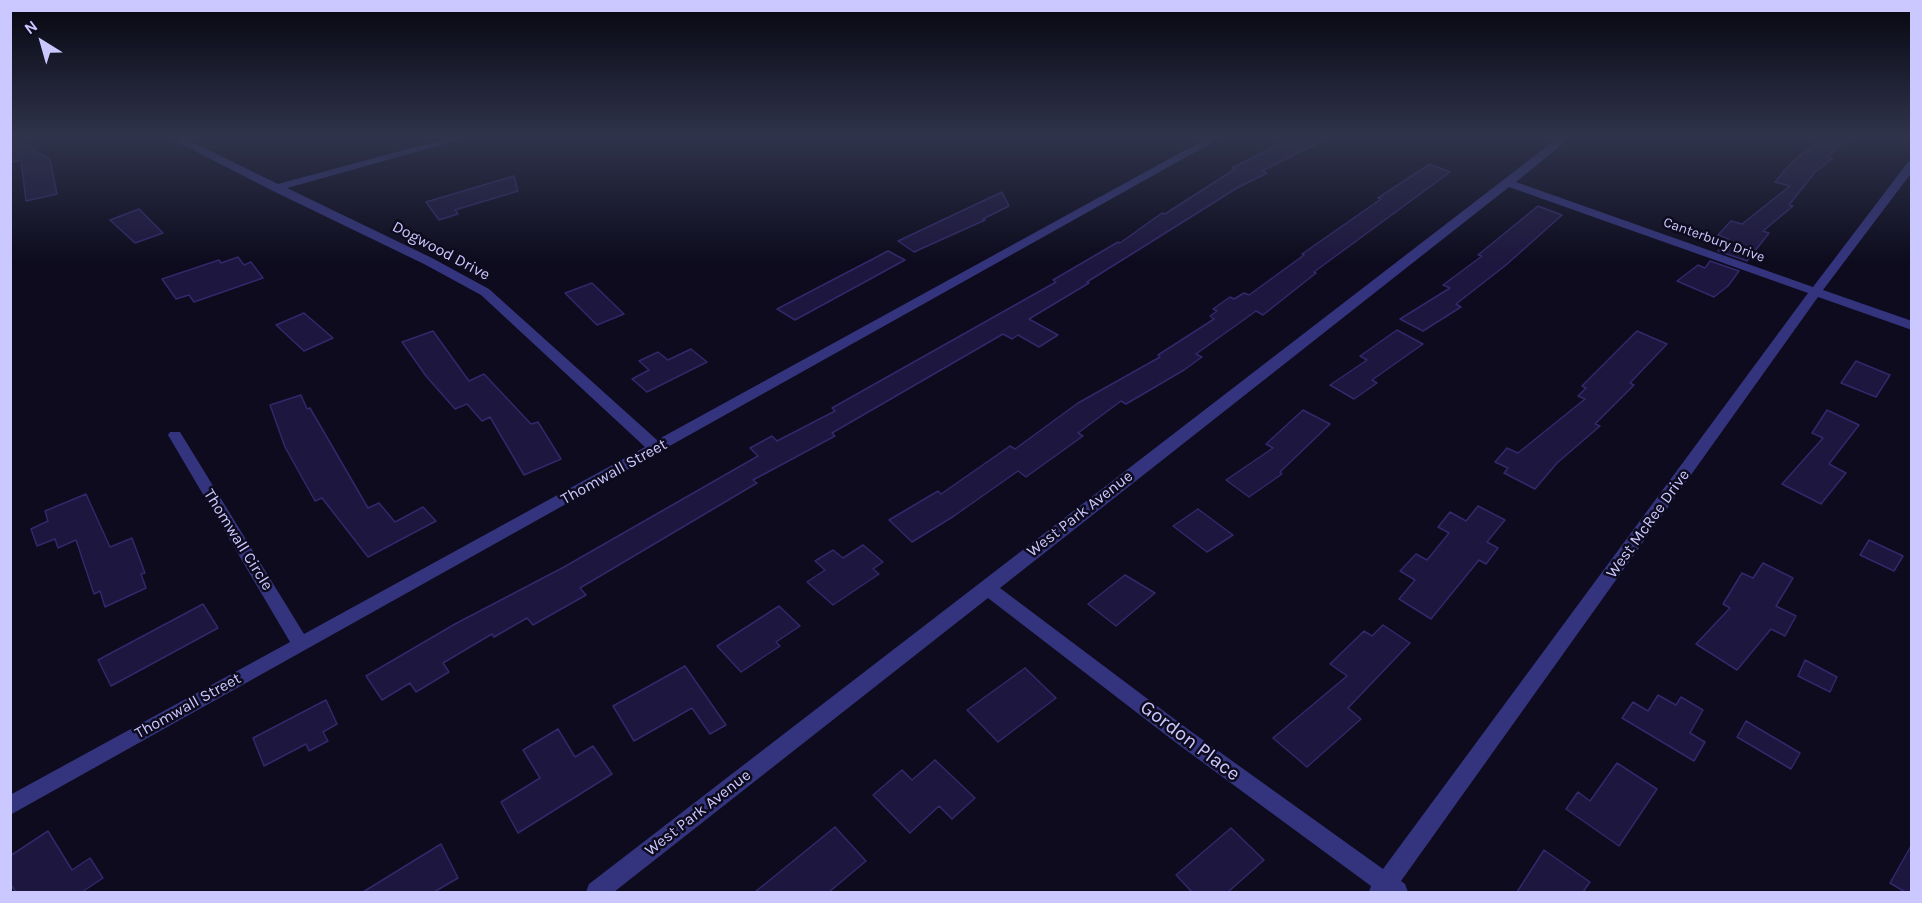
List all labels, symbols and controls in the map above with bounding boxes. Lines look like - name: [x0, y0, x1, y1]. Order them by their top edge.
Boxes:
- north arrow: [12, 12, 72, 72]
- text: N: [21, 16, 41, 38]
- street label: Canterbury Drive: [1661, 214, 1767, 266]
- street label: Dogwood Drive: [389, 217, 493, 285]
- street label: Thomwall Street: [558, 435, 670, 509]
- street label: West McRee Drive: [1602, 466, 1694, 582]
- street label: West Park Avenue: [1023, 467, 1137, 561]
- street label: Thomwall Circle: [199, 486, 277, 594]
- street label: Thomwall Street: [132, 669, 244, 743]
- street label: Gordon Place: [1135, 696, 1245, 786]
- street label: West Park Avenue: [641, 766, 755, 860]

